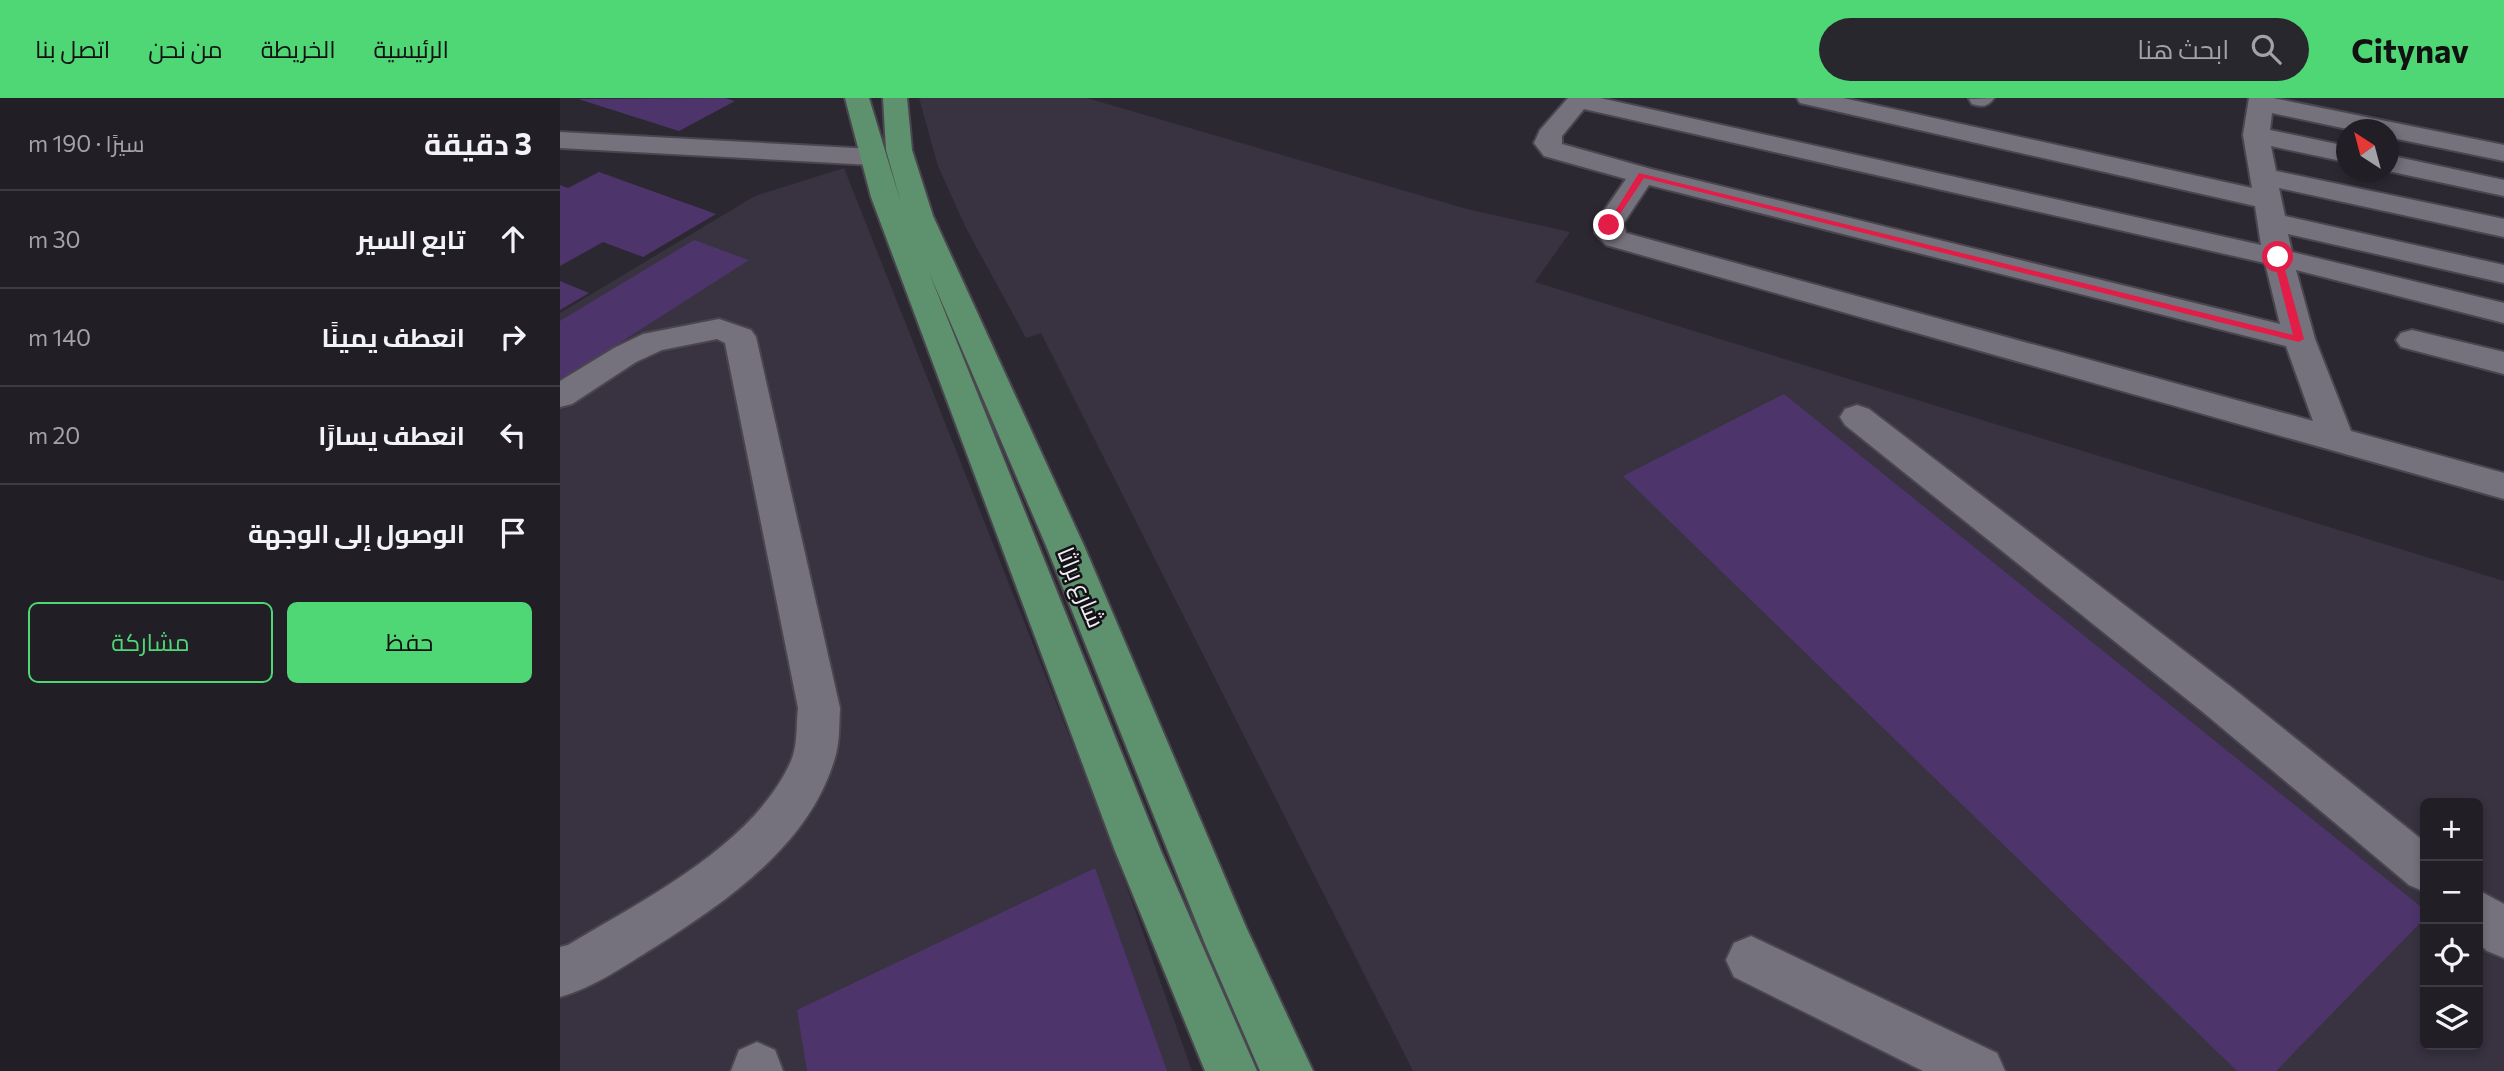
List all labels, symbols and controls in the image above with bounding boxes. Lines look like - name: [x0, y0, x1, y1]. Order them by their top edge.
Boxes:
- search box: [1819, 18, 2309, 81]
- text: Citynav: [2351, 29, 2469, 70]
- icon: search: [2247, 30, 2285, 68]
- text: ابحث هنا: [2137, 33, 2229, 64]
- text: اتصل بنا: [35, 34, 110, 63]
- text: من نحن: [148, 34, 223, 63]
- text: الخريطة: [261, 34, 336, 63]
- text: الرئيسية: [374, 34, 449, 63]
- north arrow: [2336, 119, 2399, 182]
- text: 3 دقيقة: [424, 124, 532, 161]
- text: سيرًا · 190 m: [28, 129, 144, 157]
- route end: [1593, 209, 1624, 240]
- icon: ahead: [494, 220, 532, 258]
- text: تابع السير: [357, 223, 465, 254]
- text: 30 m: [28, 225, 81, 253]
- route start: [2262, 241, 2293, 272]
- icon: right: [494, 318, 532, 356]
- text: انعطف يمينًا: [321, 321, 465, 352]
- text: 140 m: [28, 323, 91, 351]
- icon: left: [494, 416, 532, 454]
- text: انعطف يسارًا: [318, 419, 465, 450]
- text: 20 m: [28, 421, 80, 449]
- icon: arrive: [494, 514, 532, 552]
- text: الوصول إلى الوجهة: [248, 517, 465, 548]
- street label: شارع براثا: [1049, 542, 1112, 633]
- button: مشاركة: [28, 602, 273, 683]
- button: حفظ: [287, 602, 532, 683]
- map controls: [2420, 798, 2483, 1050]
- button: +: [2420, 798, 2483, 861]
- button: −: [2420, 861, 2483, 924]
- button: locate: [2420, 924, 2483, 987]
- button: layers: [2420, 987, 2483, 1050]

